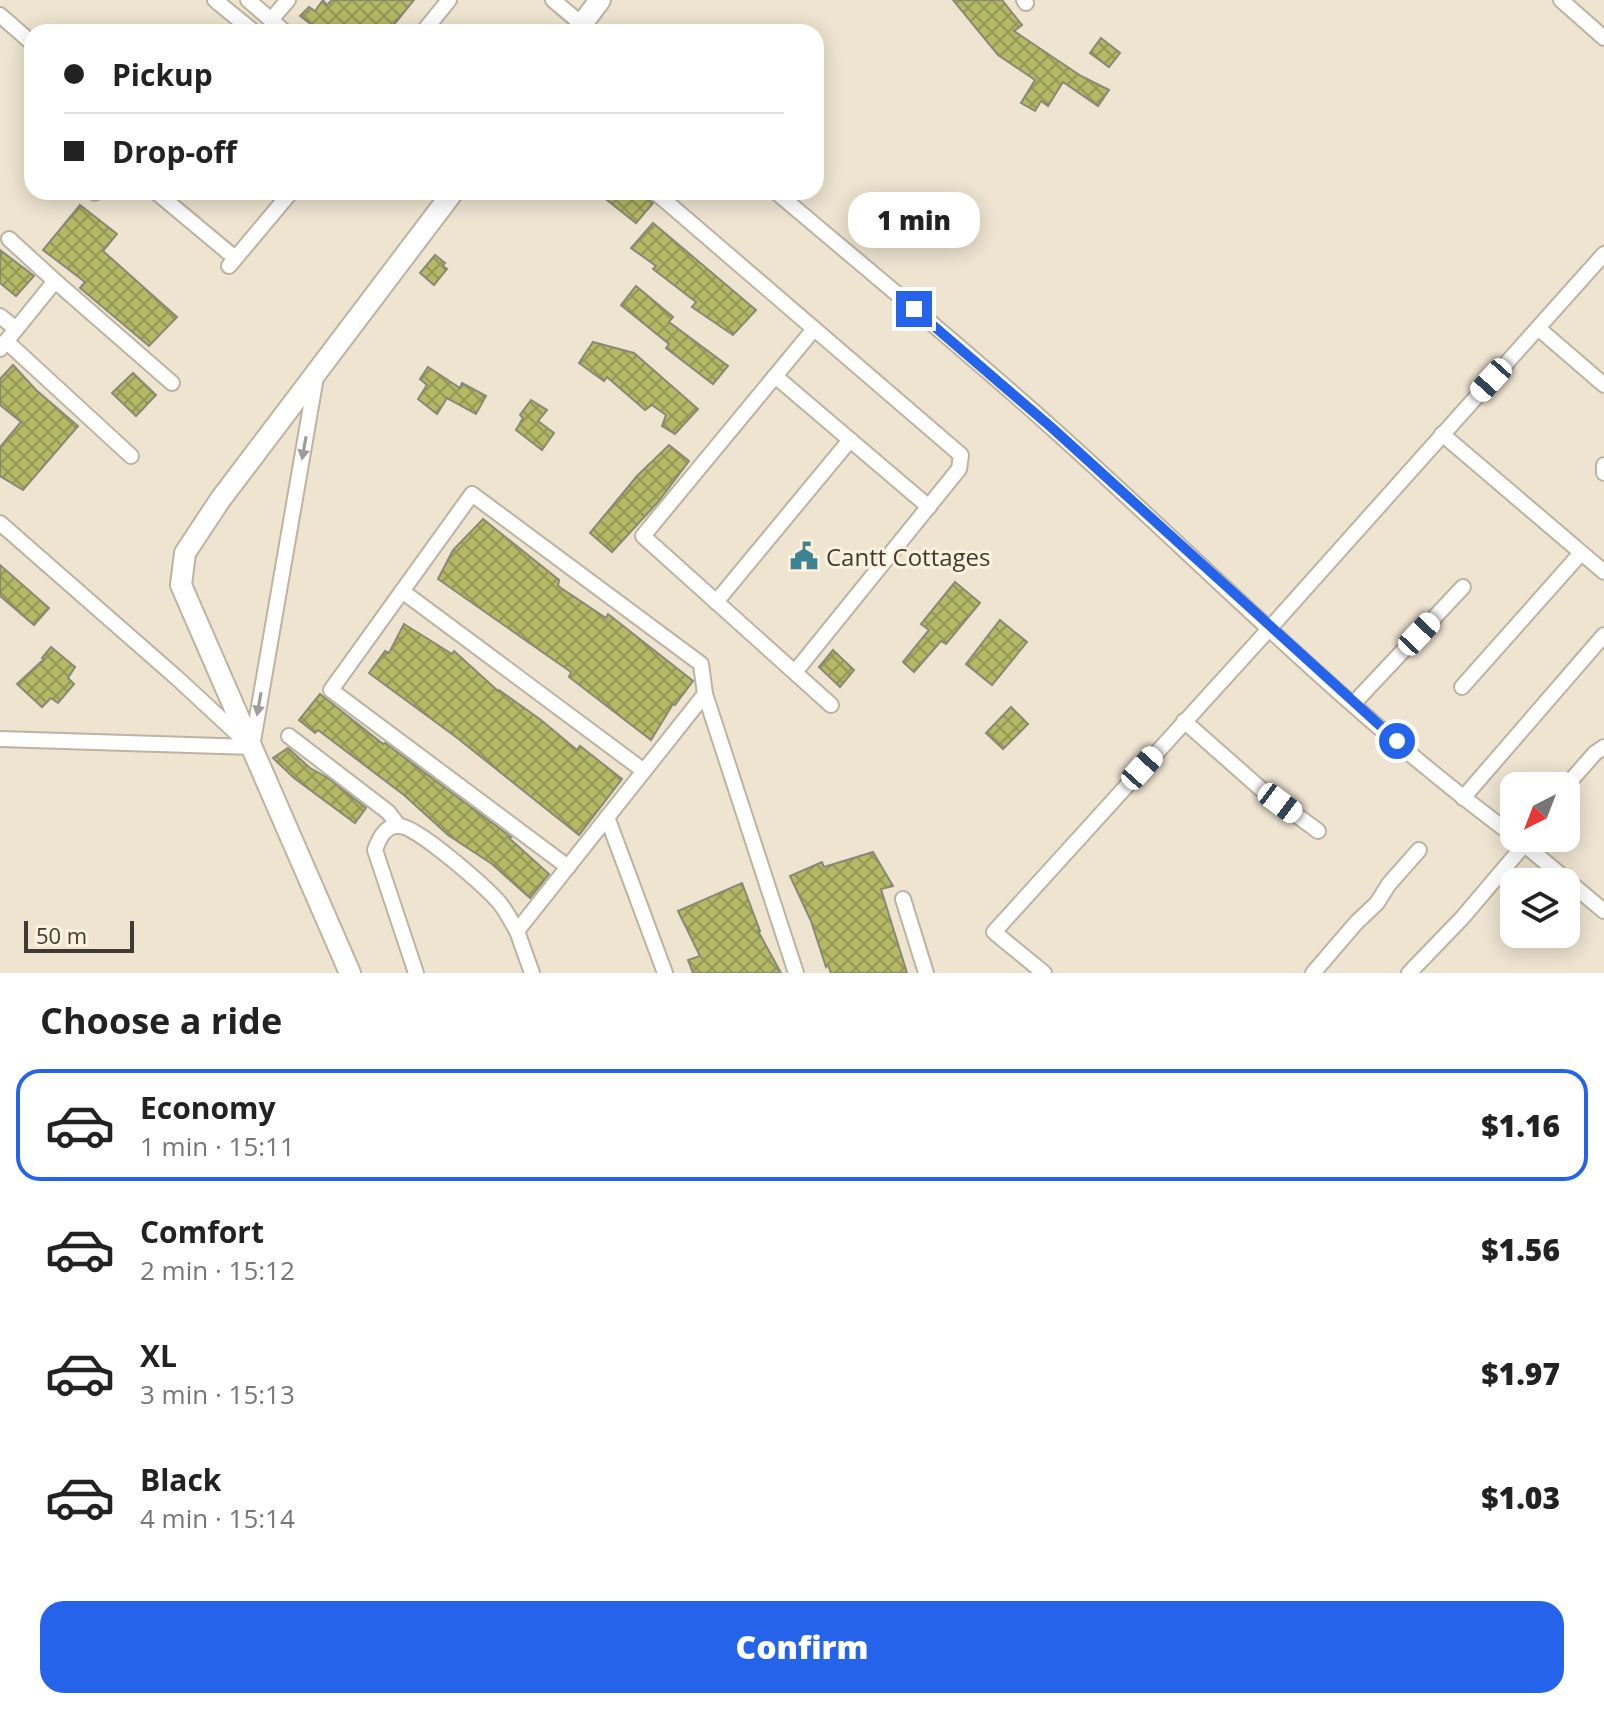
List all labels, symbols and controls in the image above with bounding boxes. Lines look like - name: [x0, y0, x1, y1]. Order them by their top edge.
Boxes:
- text: Pickup: [112, 54, 213, 95]
- text: Drop-off: [112, 131, 237, 172]
- callout: 1 min: [848, 193, 980, 249]
- text: 1 min: [877, 202, 951, 238]
- route end: [896, 291, 932, 327]
- car: [1466, 354, 1516, 406]
- one-way arrow: [297, 435, 309, 460]
- place label: Cantt Cottages: [826, 540, 990, 573]
- public building icon: Cantt Cottages: [789, 541, 819, 571]
- car: [1394, 608, 1444, 660]
- one-way arrow: [253, 692, 265, 717]
- route start: [1379, 723, 1415, 759]
- car: [1117, 742, 1167, 794]
- north arrow: [1500, 772, 1580, 852]
- map controls: [1500, 772, 1580, 948]
- car: [1254, 779, 1306, 827]
- button: layers: [1500, 868, 1580, 948]
- scale bar: [24, 917, 134, 953]
- text: 50 m: [36, 920, 87, 950]
- text: Choose a ride: [40, 996, 282, 1045]
- text: Economy: [140, 1087, 276, 1128]
- icon: car: [44, 1089, 116, 1161]
- text: $1.16: [1481, 1105, 1560, 1146]
- text: 1 min · 15:11: [140, 1128, 295, 1164]
- text: Comfort: [140, 1211, 264, 1252]
- icon: car: [44, 1213, 116, 1285]
- text: $1.56: [1481, 1229, 1560, 1270]
- text: 2 min · 15:12: [140, 1252, 295, 1288]
- text: XL: [140, 1335, 177, 1376]
- icon: car: [44, 1337, 116, 1409]
- text: $1.97: [1481, 1353, 1560, 1394]
- text: 3 min · 15:13: [140, 1376, 295, 1412]
- text: Black: [140, 1459, 221, 1500]
- icon: car: [44, 1461, 116, 1533]
- text: $1.03: [1481, 1477, 1560, 1518]
- text: 4 min · 15:14: [140, 1500, 295, 1536]
- button: Confirm: [40, 1601, 1564, 1693]

